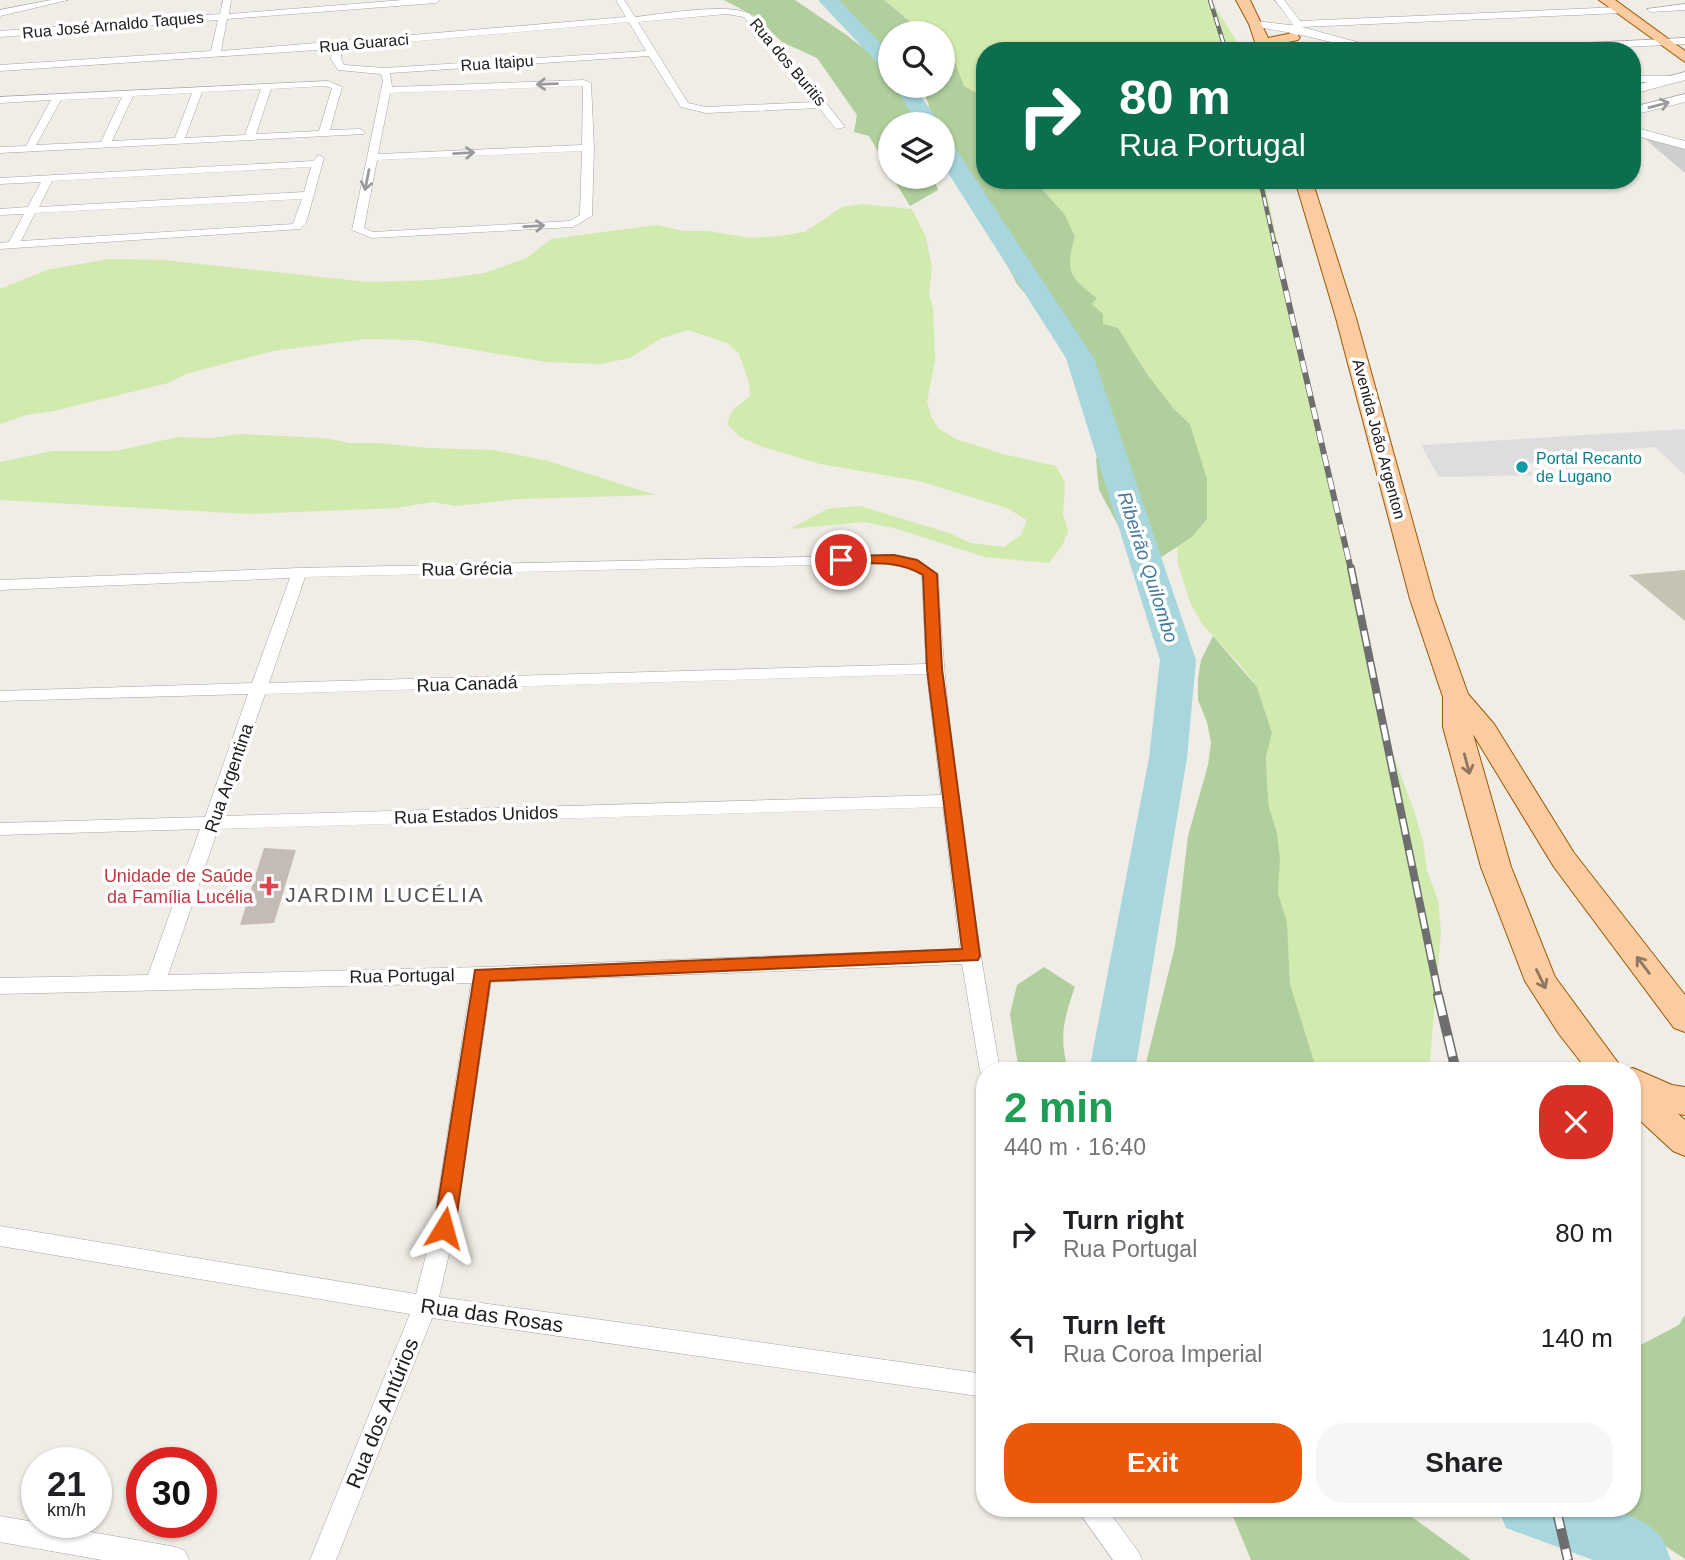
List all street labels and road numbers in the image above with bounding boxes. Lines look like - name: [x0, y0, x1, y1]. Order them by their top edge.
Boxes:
- street label: Rua José Arnaldo Taques: [22, 9, 204, 41]
- street label: Rua dos Buritis: [747, 15, 829, 109]
- street label: Rua Guaraci: [319, 31, 409, 55]
- street label: Rua Itaipu: [460, 52, 534, 74]
- street label: Avenida João Argenton: [1349, 357, 1409, 521]
- street label: Rua Grécia: [421, 558, 514, 580]
- street label: Rua Canadá: [416, 672, 519, 696]
- street label: Rua Argentina: [201, 720, 257, 835]
- street label: Rua Estados Unidos: [394, 802, 558, 828]
- street label: Rua Portugal: [349, 965, 455, 987]
- street label: Rua das Rosas: [419, 1294, 565, 1336]
- street label: Rua dos Antúrios: [341, 1335, 423, 1491]

